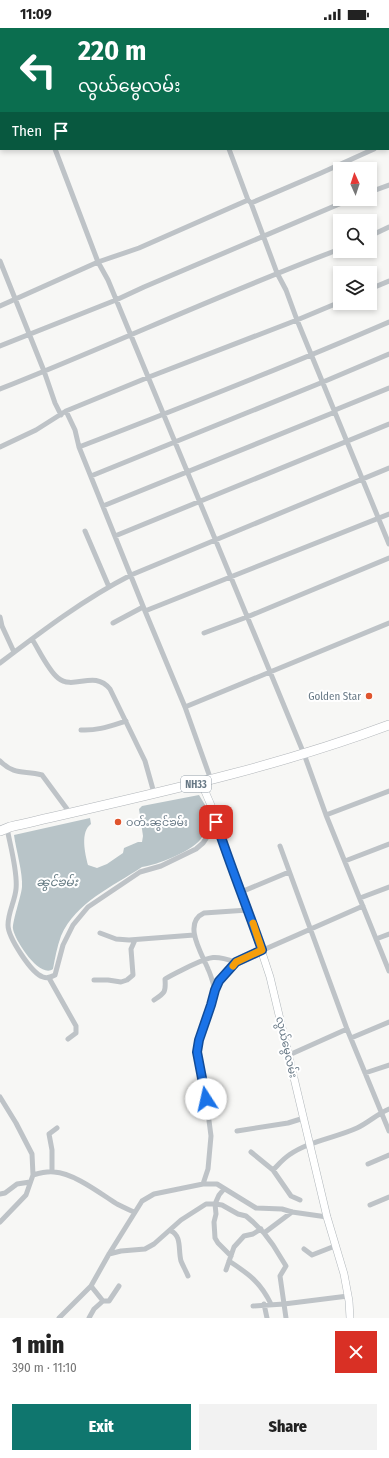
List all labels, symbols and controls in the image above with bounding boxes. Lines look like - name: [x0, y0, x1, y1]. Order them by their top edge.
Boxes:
- text: 11:09: [20, 5, 52, 23]
- text: 220 m: [78, 34, 146, 67]
- icon: left: [12, 44, 64, 96]
- text: လွယ်မွေလမ်း: [78, 75, 181, 97]
- icon: arrive: [50, 120, 72, 142]
- text: Then: [12, 122, 42, 140]
- north arrow: [333, 162, 377, 206]
- map controls: [333, 162, 377, 310]
- button: search: [333, 214, 377, 258]
- button: layers: [333, 266, 377, 310]
- place label: Golden Star: [308, 690, 361, 703]
- marker: Golden Star: [364, 691, 374, 701]
- road number: NH33: [181, 776, 211, 792]
- pin: [199, 805, 233, 839]
- icon: arrive: [205, 811, 227, 833]
- place label: ဝတ်ႉၼွင်ၶမ်း: [126, 815, 188, 831]
- marker: ဝတ်ႉၼွင်ၶမ်း: [113, 817, 123, 827]
- water label: ၼွင်ၶမ်း: [36, 873, 79, 892]
- street label: လွယ်မွေလမ်း: [271, 1015, 301, 1080]
- position arrow: [185, 1078, 227, 1120]
- text: 1 min: [12, 1331, 64, 1359]
- button: close: [335, 1331, 377, 1373]
- text: 390 m · 11:10: [12, 1360, 77, 1375]
- button: Exit: [12, 1404, 191, 1450]
- button: Share: [199, 1404, 377, 1450]

